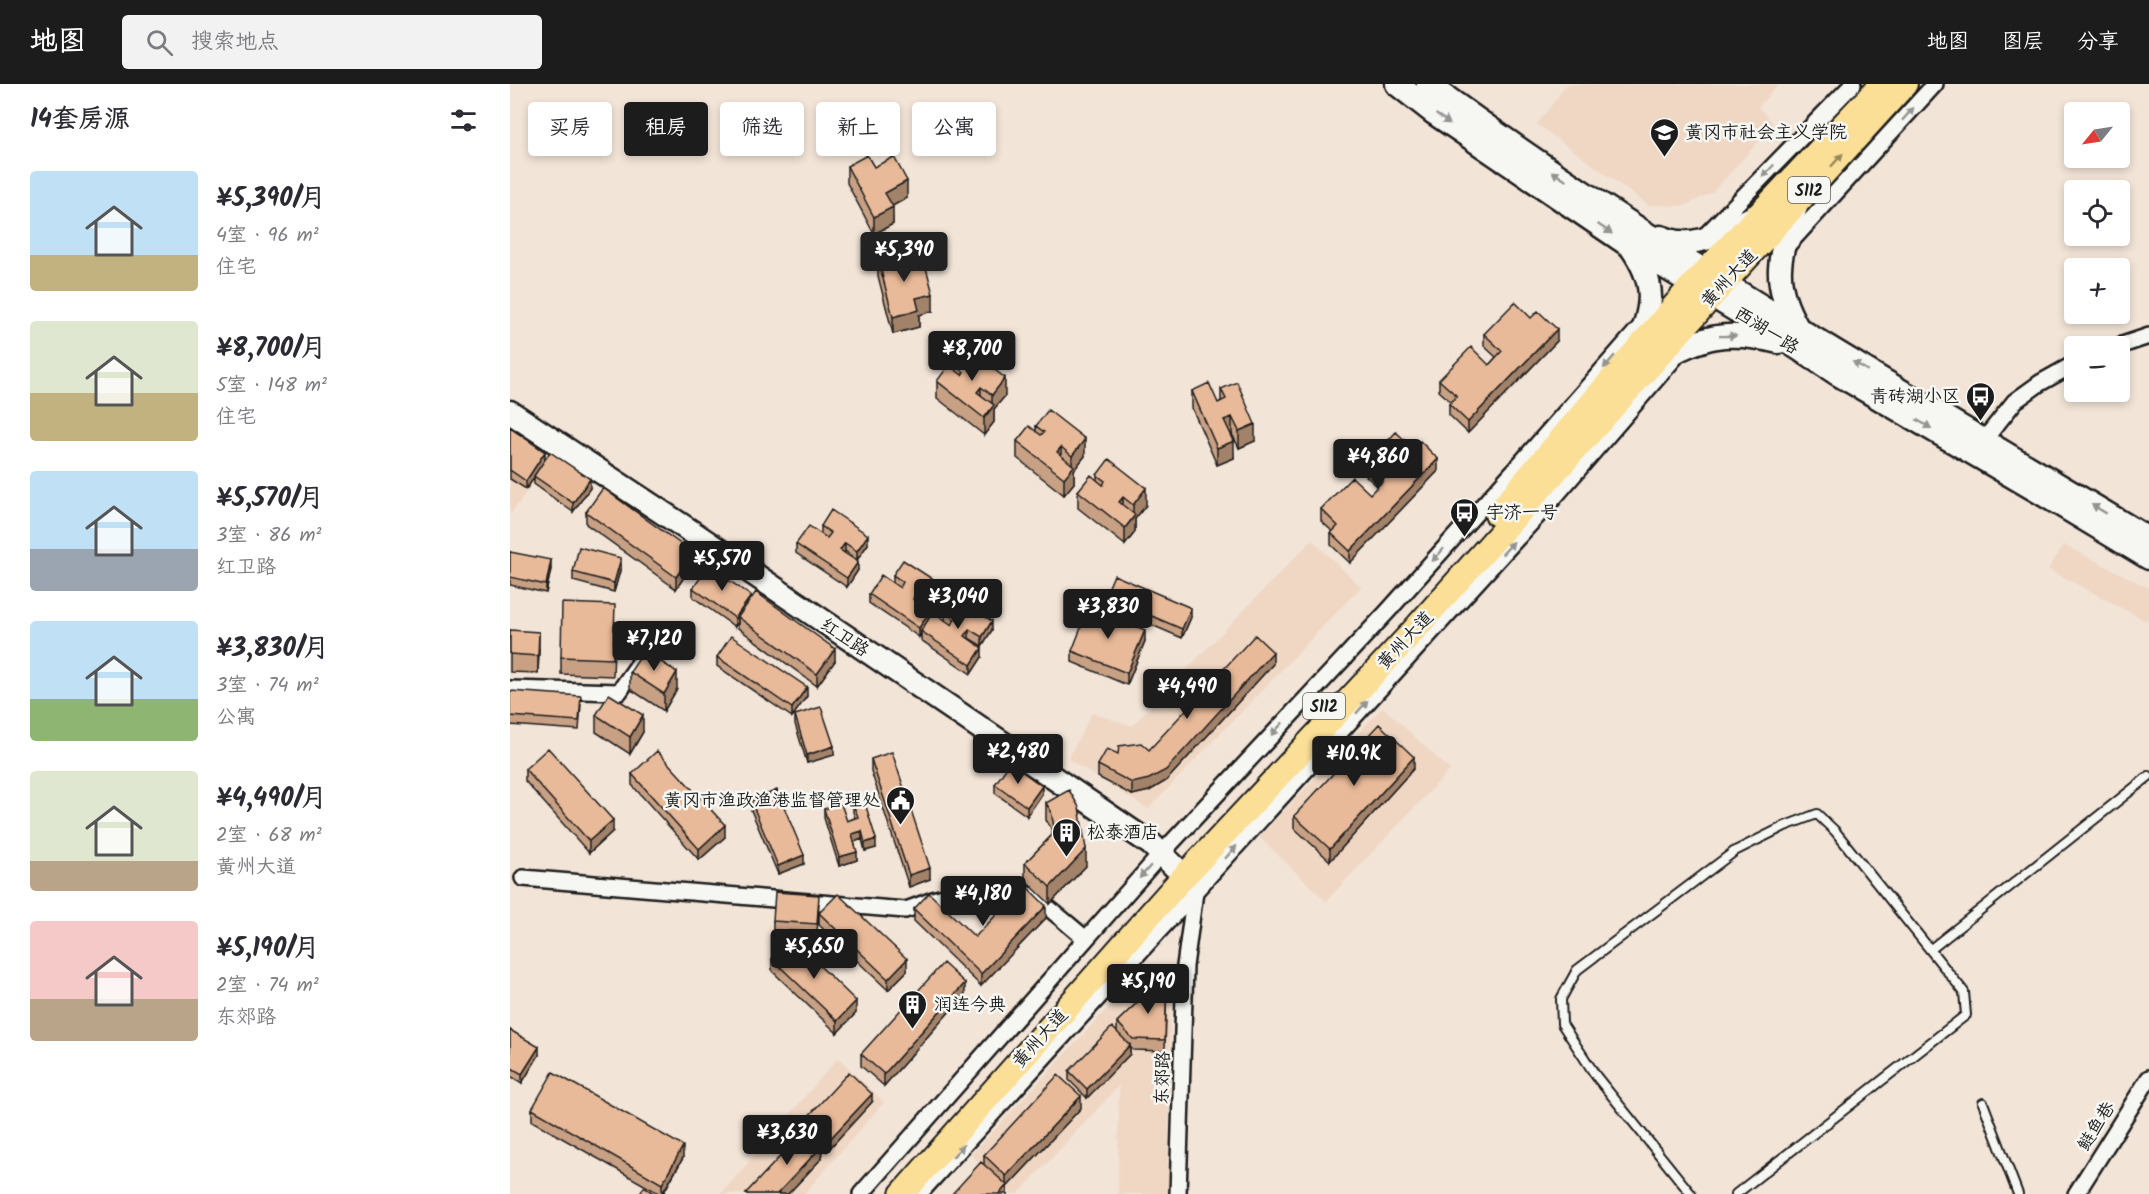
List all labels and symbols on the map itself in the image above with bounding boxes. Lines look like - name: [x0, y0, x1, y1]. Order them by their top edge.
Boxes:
- north arrow: [2064, 102, 2130, 168]
- one-way arrow: [1900, 108, 1914, 122]
- one-way arrow: [1435, 113, 1451, 124]
- school or university icon: 黄冈市社会主义学院: [1648, 116, 1680, 158]
- place label: 黄冈市社会主义学院: [1685, 119, 1847, 148]
- one-way arrow: [1830, 153, 1843, 168]
- one-way arrow: [1761, 163, 1775, 177]
- one-way arrow: [1551, 170, 1567, 181]
- road number: S112: [1788, 177, 1830, 203]
- one-way arrow: [1596, 223, 1612, 235]
- pin: ¥5,390: [855, 232, 953, 283]
- street label: 黄州大道: [1695, 243, 1765, 315]
- street label: 西湖一路: [1728, 300, 1804, 363]
- pin: ¥8,700: [923, 331, 1021, 382]
- one-way arrow: [1719, 331, 1738, 341]
- one-way arrow: [1602, 354, 1616, 369]
- one-way arrow: [1852, 360, 1868, 371]
- bus stop icon: 青砖湖小区: [1965, 380, 1997, 422]
- place label: 青砖湖小区: [1870, 383, 1960, 412]
- one-way arrow: [1916, 419, 1932, 430]
- pin: ¥4,860: [1329, 439, 1427, 490]
- bus stop icon: 宇济一号: [1449, 496, 1481, 538]
- place label: 宇济一号: [1486, 499, 1558, 528]
- one-way arrow: [2091, 504, 2107, 515]
- pin: ¥5,570: [673, 541, 771, 592]
- one-way arrow: [1501, 541, 1514, 556]
- one-way arrow: [1432, 547, 1445, 562]
- pin: ¥3,040: [909, 579, 1007, 630]
- pin: ¥3,830: [1059, 589, 1157, 640]
- street label: 黄州大道: [1371, 605, 1441, 677]
- street label: 红卫路: [814, 611, 875, 665]
- pin: ¥7,120: [605, 621, 703, 672]
- pin: ¥4,490: [1138, 669, 1236, 720]
- road number: S112: [1303, 693, 1345, 719]
- one-way arrow: [1355, 700, 1368, 715]
- one-way arrow: [1271, 722, 1285, 736]
- pin: ¥2,480: [969, 734, 1067, 785]
- pin: ¥10.9K: [1305, 736, 1403, 787]
- public building icon: 黄冈市渔政渔港监督管理处: [885, 784, 917, 826]
- place label: 黄冈市渔政渔港监督管理处: [664, 787, 880, 816]
- building icon: 松泰酒店: [1050, 816, 1082, 858]
- place label: 松泰酒店: [1087, 819, 1159, 848]
- one-way arrow: [1224, 844, 1238, 859]
- one-way arrow: [1139, 864, 1152, 879]
- pin: ¥4,180: [934, 876, 1032, 927]
- pin: ¥5,650: [765, 929, 863, 980]
- pin: ¥5,190: [1099, 964, 1197, 1015]
- building icon: 润连今典: [897, 988, 929, 1030]
- place label: 润连今典: [934, 991, 1006, 1020]
- street label: 黄州大道: [1006, 1003, 1076, 1075]
- street label: 东郊路: [1148, 1051, 1179, 1106]
- street label: 鲢鱼巷: [2071, 1096, 2124, 1157]
- pin: ¥3,630: [738, 1115, 836, 1166]
- one-way arrow: [951, 1144, 965, 1158]

